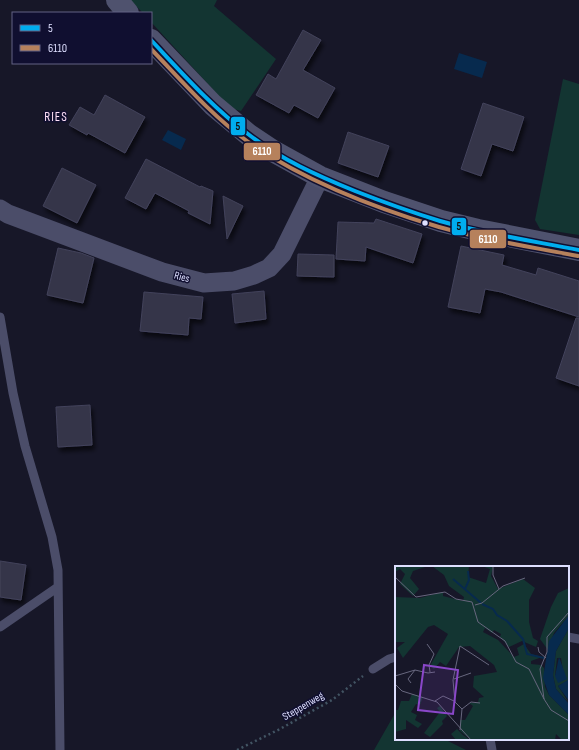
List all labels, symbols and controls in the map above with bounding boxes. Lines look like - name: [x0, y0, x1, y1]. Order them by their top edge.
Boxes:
- legend: [12, 12, 152, 64]
- text: 5: [48, 21, 53, 36]
- text: 6110: [48, 41, 67, 56]
- district label: RIES: [44, 109, 68, 125]
- line badge: 5: [230, 116, 246, 136]
- text: 5: [236, 120, 241, 133]
- line badge: 6110: [243, 142, 281, 161]
- text: 6110: [252, 145, 272, 158]
- line badge: 5: [451, 217, 467, 236]
- unlabelled marker: [420, 218, 430, 228]
- text: 5: [457, 220, 462, 233]
- line badge: 6110: [469, 229, 507, 249]
- text: 6110: [478, 233, 498, 246]
- street label: Ries: [173, 269, 191, 285]
- inset map: [395, 566, 569, 740]
- street label: Steppenweg: [280, 689, 327, 723]

